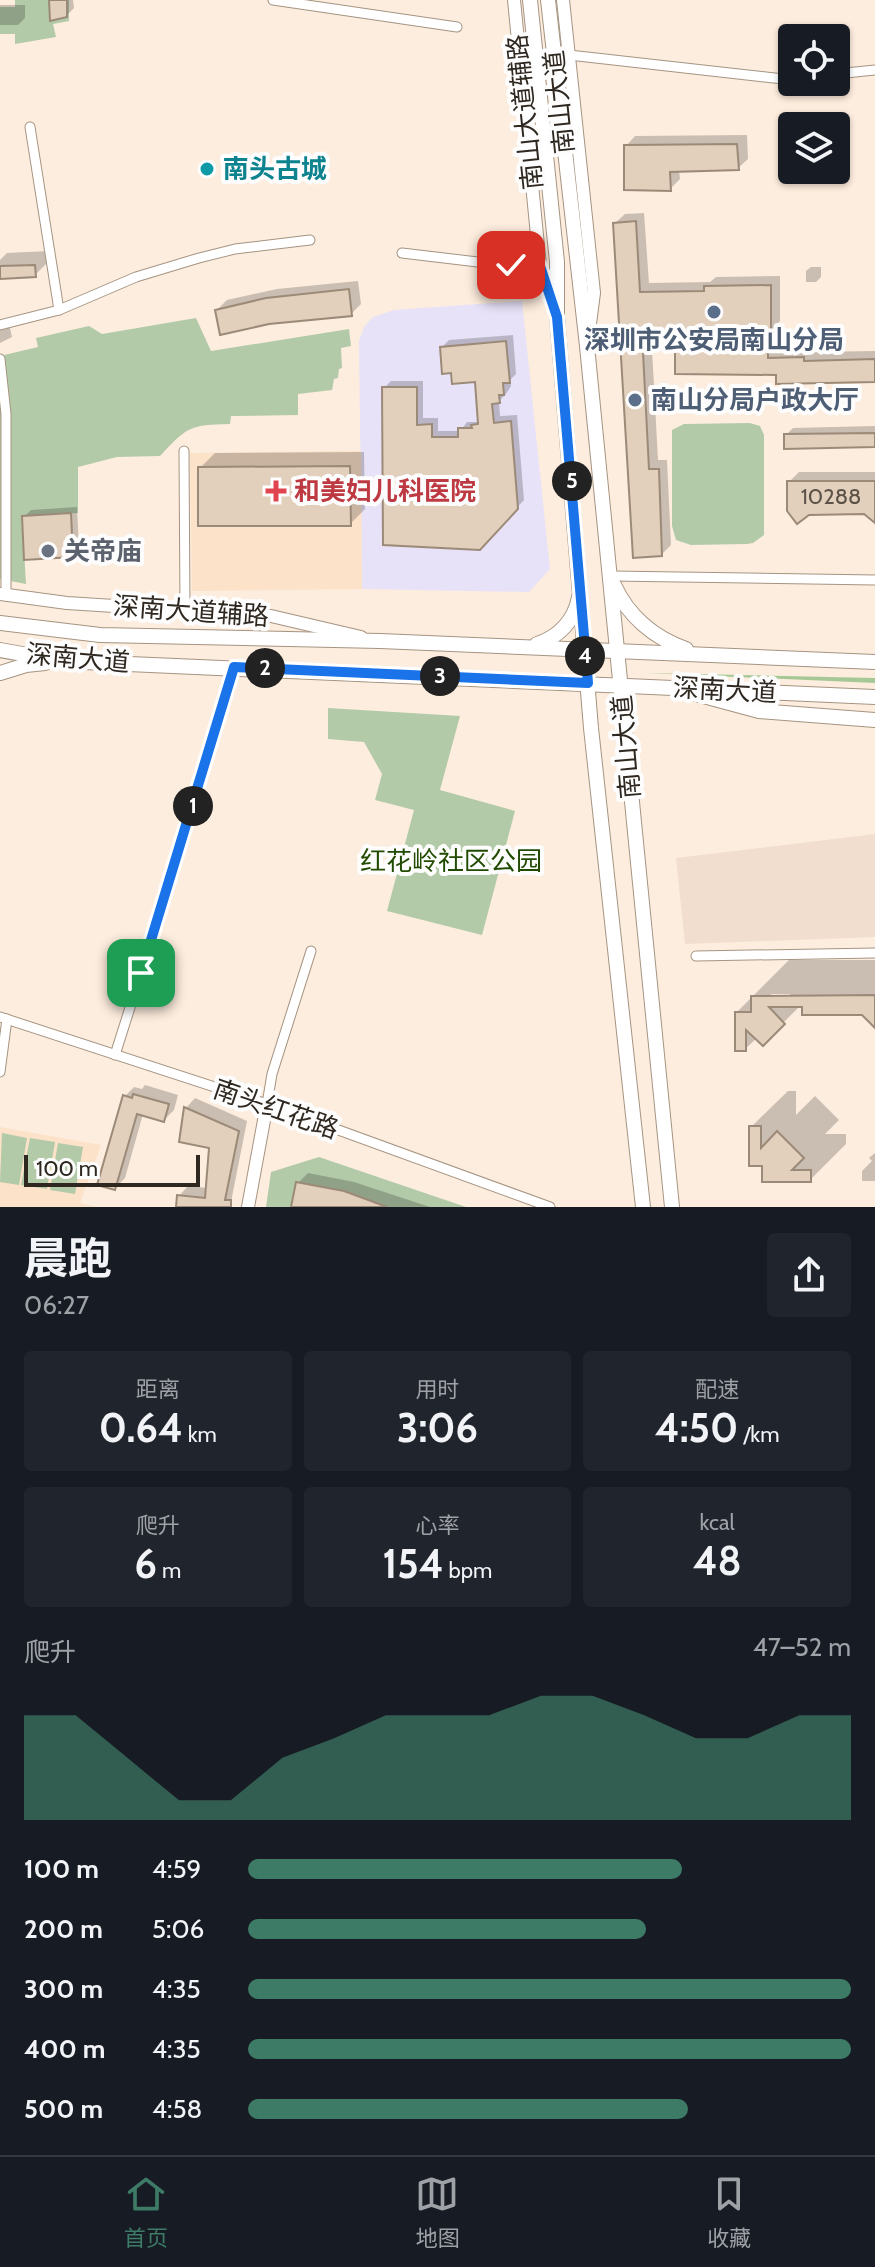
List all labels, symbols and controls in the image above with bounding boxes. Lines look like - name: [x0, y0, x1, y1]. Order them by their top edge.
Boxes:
- map controls: [778, 24, 850, 184]
- button: locate: [778, 24, 850, 96]
- street label: 南山大道辅路: [501, 33, 549, 191]
- street label: 南山大道: [538, 49, 580, 155]
- button: layers: [778, 112, 850, 184]
- place label: 南头古城: [223, 153, 327, 185]
- marker: 南头古城: [198, 160, 216, 178]
- pin: [477, 231, 545, 299]
- icon: check: [489, 243, 533, 287]
- marker: 深圳市公安局南山分局: [705, 303, 723, 321]
- place label: 深圳市公安局南山分局: [584, 324, 844, 356]
- place label: 南山分局户政大厅: [651, 384, 859, 416]
- marker: 南山分局户政大厅: [626, 391, 644, 409]
- pin: 5: [552, 461, 592, 501]
- text: 5: [566, 467, 578, 494]
- place label: 和美妇儿科医院: [294, 475, 476, 507]
- marker: 和美妇儿科医院: [265, 480, 287, 502]
- house number: 10288: [801, 483, 861, 510]
- place label: 关帝庙: [64, 535, 142, 567]
- marker: 关帝庙: [39, 542, 57, 560]
- street label: 深南大道辅路: [112, 590, 270, 632]
- pin: 4: [565, 636, 605, 676]
- street label: 深南大道: [25, 638, 131, 678]
- text: 4: [578, 642, 592, 669]
- pin: 2: [245, 648, 285, 688]
- text: 2: [259, 654, 271, 681]
- pin: 3: [420, 656, 460, 696]
- text: 3: [434, 662, 446, 689]
- street label: 深南大道: [672, 671, 778, 709]
- street label: 南山大道: [606, 694, 646, 800]
- pin: 1: [173, 786, 213, 826]
- text: 1: [189, 792, 197, 819]
- park label: 红花岭社区公园: [360, 845, 542, 877]
- pin: [107, 939, 175, 1007]
- icon: arrive: [119, 951, 163, 995]
- street label: 南头红花路: [209, 1073, 343, 1145]
- scale bar: [24, 1151, 200, 1187]
- text: 100 m: [36, 1155, 98, 1182]
- text: 晨跑: [24, 1232, 112, 1285]
- button: share: [767, 1233, 851, 1317]
- text: 06:27: [24, 1289, 89, 1321]
- text: 距离: [136, 1376, 180, 1403]
- text: 用时: [415, 1376, 460, 1403]
- text: 配速: [695, 1376, 739, 1403]
- text: 0.64: [99, 1403, 183, 1452]
- text: 3:06: [397, 1403, 478, 1452]
- text: 4:50: [655, 1403, 738, 1452]
- text: km: [183, 1421, 217, 1448]
- text: /km: [738, 1421, 779, 1448]
- text: kcal: [700, 1509, 735, 1536]
- text: 爬升: [136, 1512, 180, 1539]
- text: 心率: [415, 1512, 460, 1539]
- text: 48: [693, 1536, 742, 1585]
- text: 6: [134, 1539, 157, 1588]
- text: 154: [383, 1539, 444, 1588]
- text: m: [157, 1557, 181, 1584]
- text: bpm: [444, 1557, 492, 1584]
- text: 47–52 m: [753, 1631, 851, 1663]
- text: 爬升: [24, 1636, 76, 1668]
- text: 100 m: [24, 1853, 99, 1885]
- text: 4:59: [152, 1853, 201, 1885]
- text: 200 m: [24, 1913, 103, 1945]
- text: 5:06: [152, 1913, 204, 1945]
- text: 300 m: [24, 1973, 103, 2005]
- text: 4:35: [152, 1973, 201, 2005]
- text: 400 m: [24, 2033, 105, 2065]
- text: 4:35: [152, 2033, 201, 2065]
- text: 500 m: [24, 2093, 103, 2125]
- text: 4:58: [152, 2093, 202, 2125]
- tab: 首页: [124, 2172, 168, 2252]
- tab: 地图: [415, 2172, 459, 2252]
- tab: 收藏: [707, 2172, 751, 2252]

